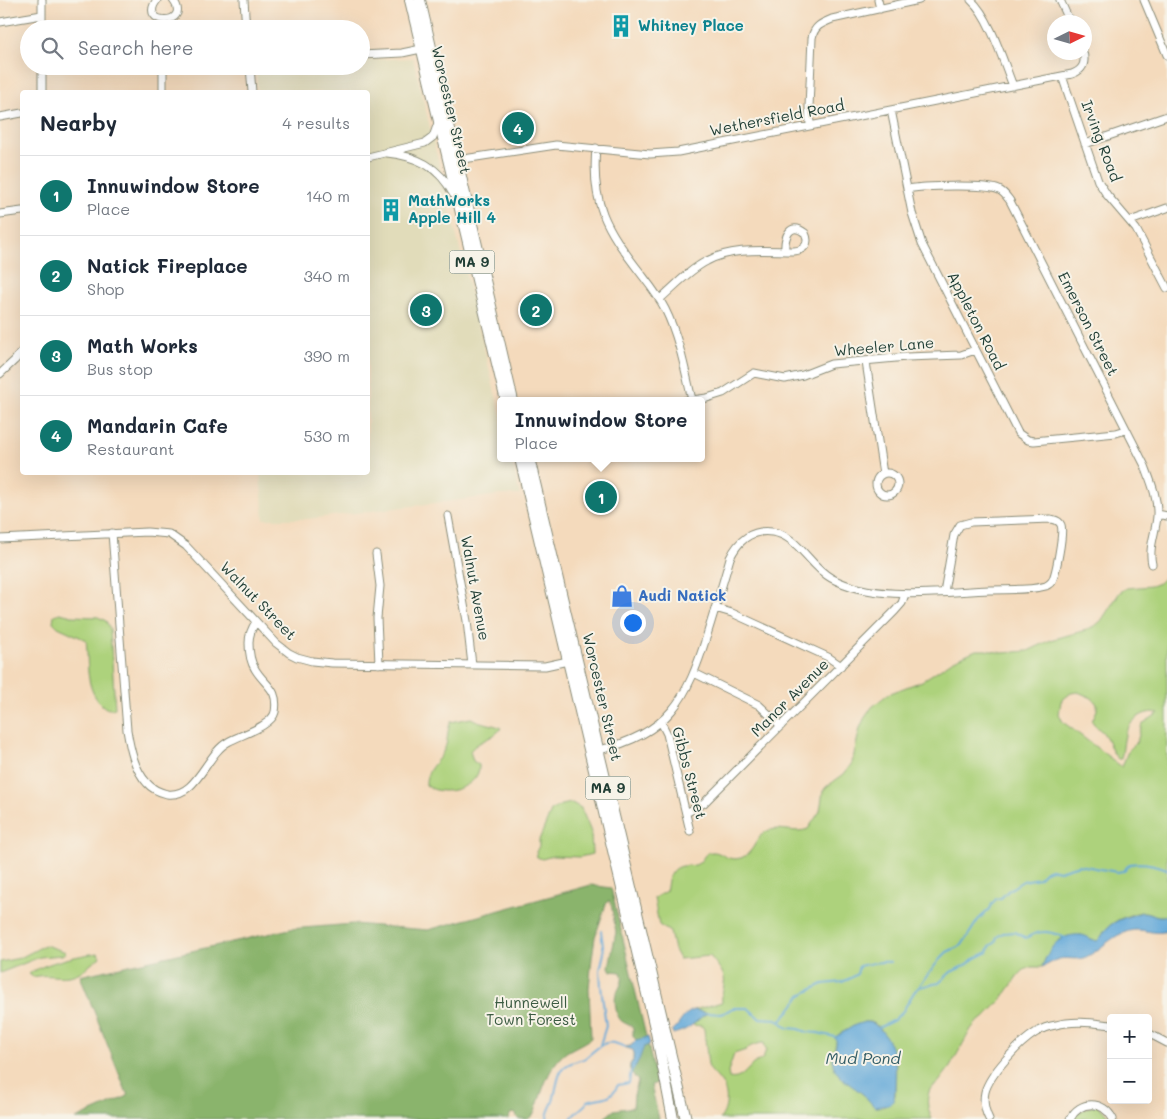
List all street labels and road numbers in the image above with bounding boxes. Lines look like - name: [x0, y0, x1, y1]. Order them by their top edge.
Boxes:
- street label: Worcester Street: [428, 44, 476, 176]
- street label: Wethersfield Road: [708, 94, 846, 140]
- street label: Irving Road: [1077, 97, 1127, 184]
- road number: MA 9: [450, 250, 494, 274]
- street label: Appleton Road: [943, 268, 1010, 373]
- street label: Emerson Street: [1054, 268, 1124, 379]
- street label: Wheeler Lane: [833, 332, 935, 360]
- street label: Walnut Avenue: [457, 534, 495, 642]
- street label: Walnut Street: [216, 557, 301, 644]
- street label: Worcester Street: [579, 631, 627, 763]
- street label: Manor Avenue: [746, 654, 833, 741]
- street label: Gibbs Street: [668, 724, 712, 821]
- road number: MA 9: [586, 776, 630, 800]

